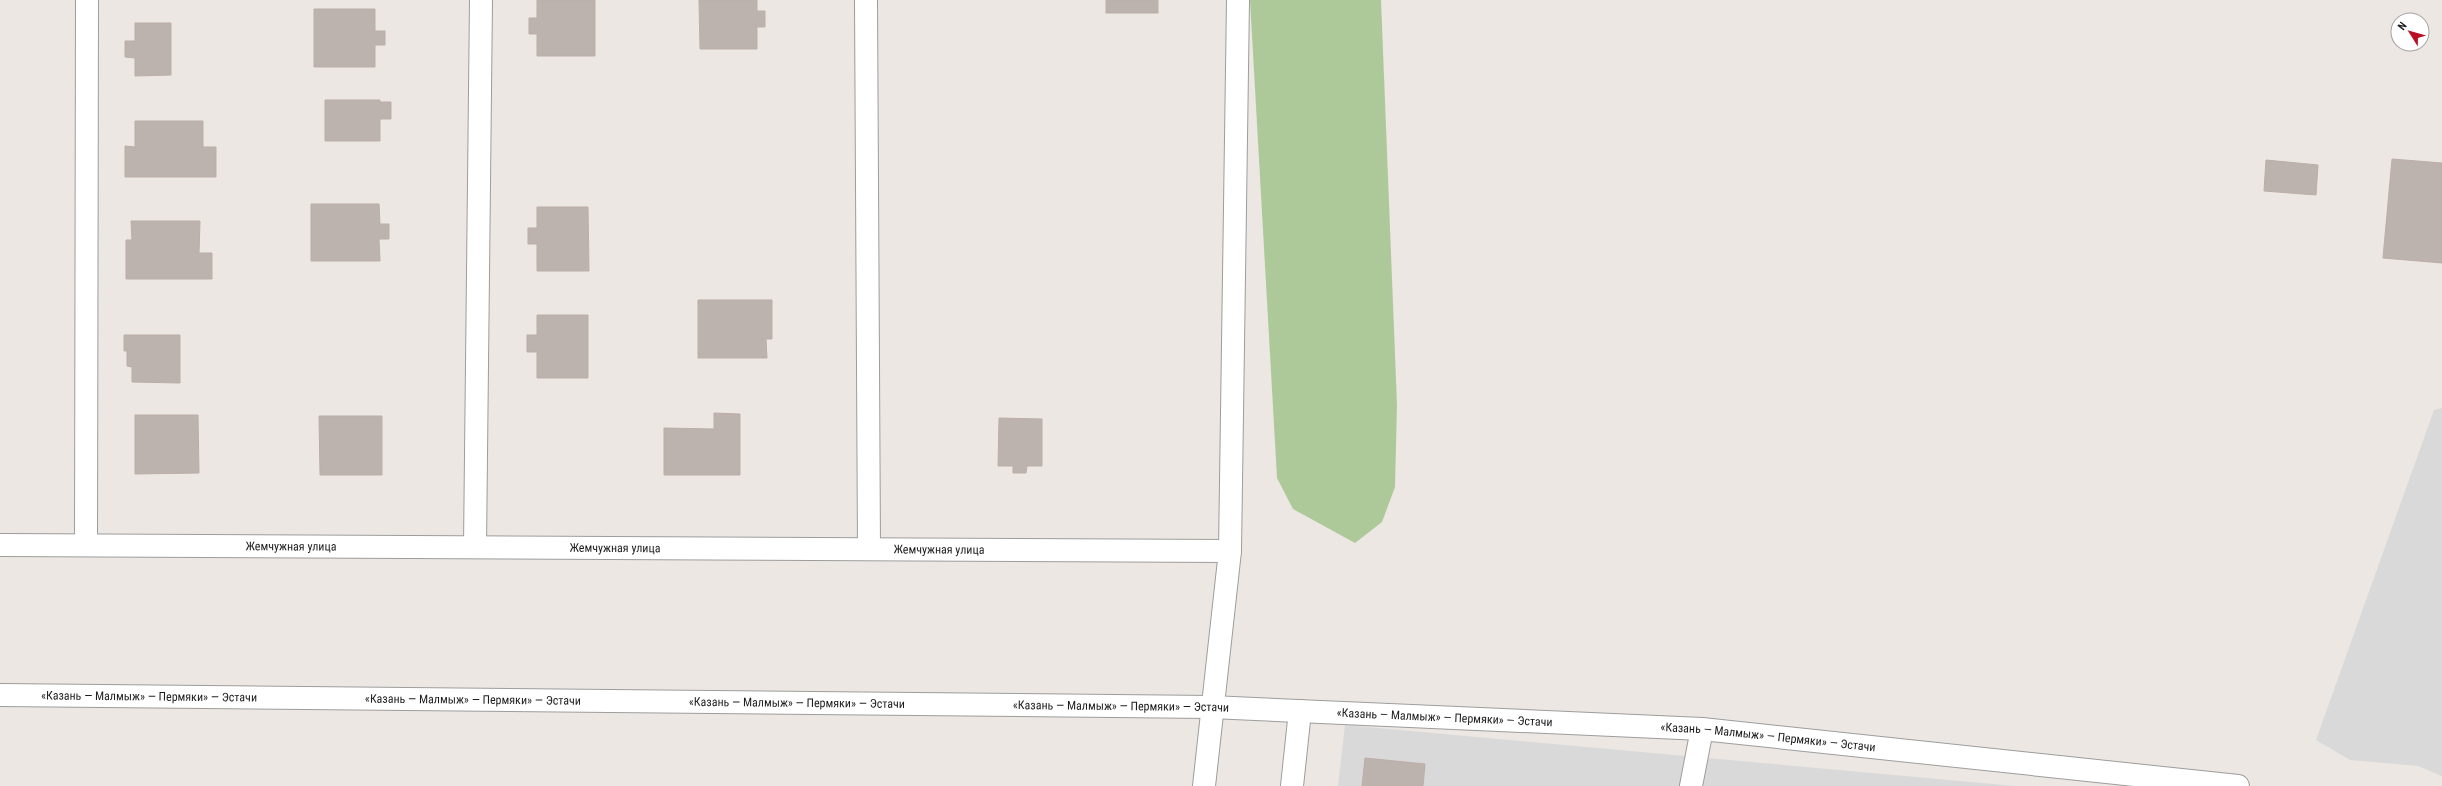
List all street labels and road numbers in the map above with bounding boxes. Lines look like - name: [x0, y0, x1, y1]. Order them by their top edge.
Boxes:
- street label: Жемчужная улица: [245, 539, 337, 554]
- street label: Жемчужная улица: [569, 541, 661, 555]
- street label: Жемчужная улица: [893, 542, 985, 557]
- street label: «Казань — Малмыж» — Пермяки» — Эстачи: [41, 688, 257, 705]
- street label: «Казань — Малмыж» — Пермяки» — Эстачи: [365, 692, 581, 708]
- street label: «Казань — Малмыж» — Пермяки» — Эстачи: [689, 695, 905, 711]
- street label: «Казань — Малмыж» — Пермяки» — Эстачи: [1013, 698, 1229, 715]
- street label: «Казань — Малмыж» — Пермяки» — Эстачи: [1336, 706, 1553, 729]
- street label: «Казань — Малмыж» — Пермяки» — Эстачи: [1660, 720, 1876, 754]

